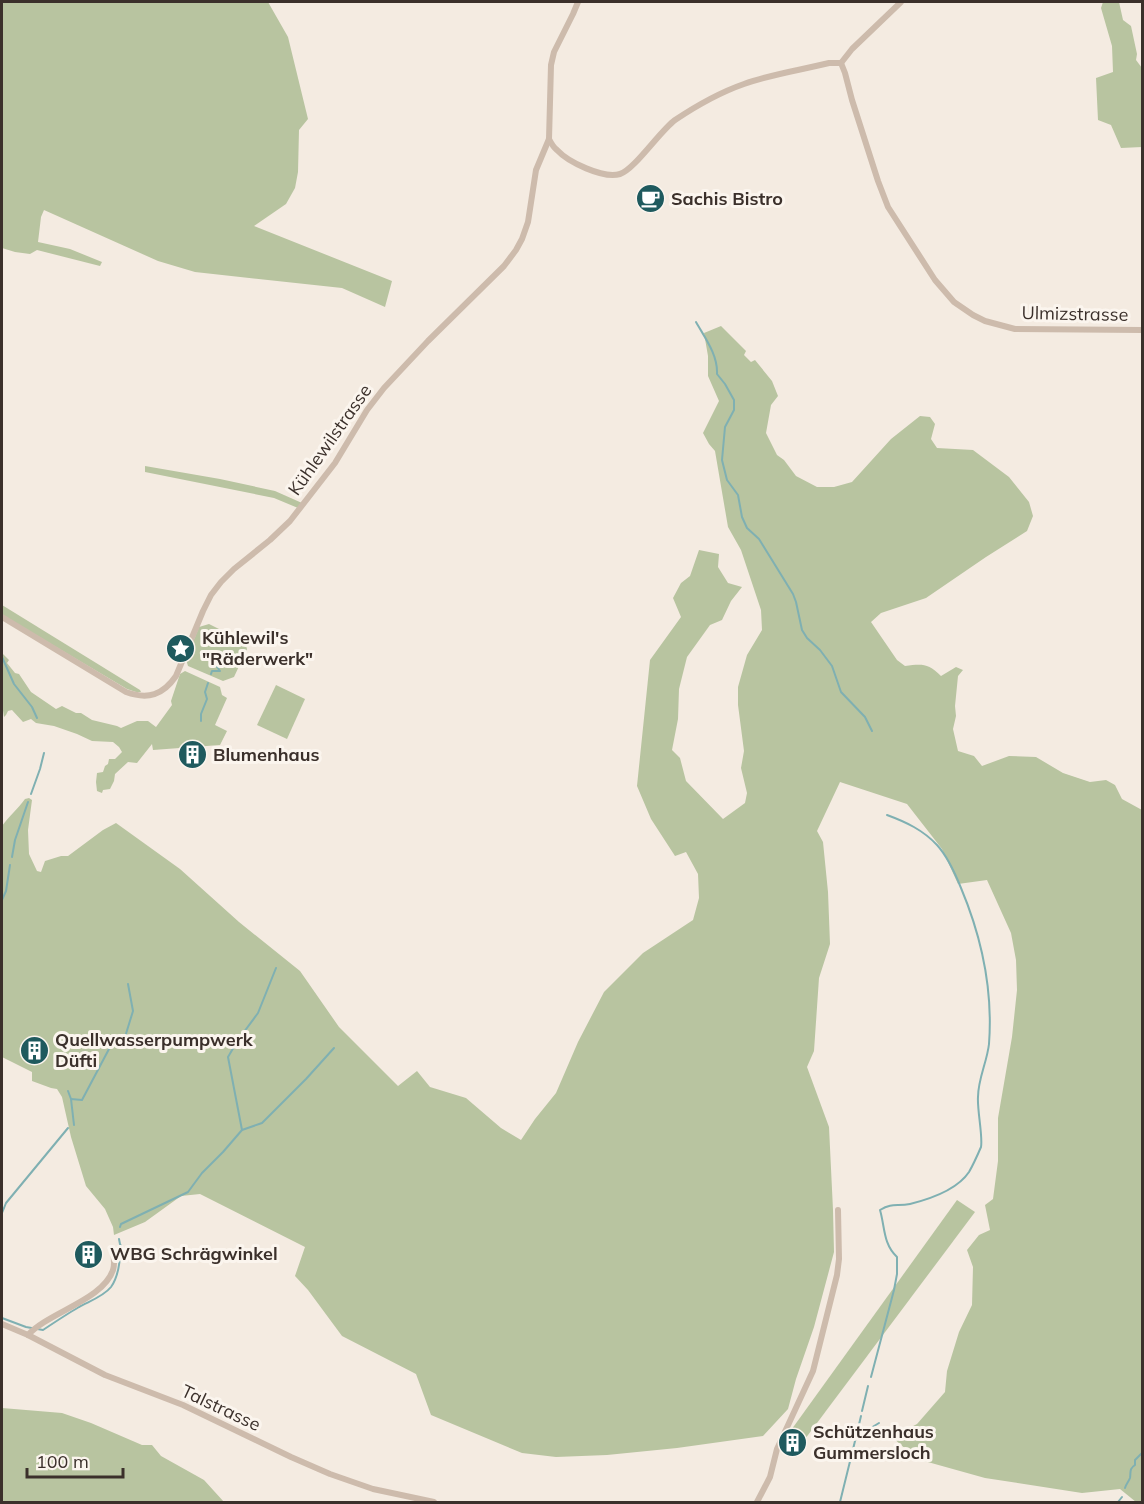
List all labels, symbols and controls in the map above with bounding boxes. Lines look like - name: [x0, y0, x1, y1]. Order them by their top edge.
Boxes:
- cafe icon: Sachis Bistro: [634, 183, 666, 215]
- place label: Sachis Bistro: [671, 187, 783, 210]
- street label: Ulmizstrasse: [1021, 301, 1129, 326]
- street label: Kühlewilstrasse: [283, 380, 376, 500]
- place label: Kühlewil's "Räderwerk": [202, 626, 313, 670]
- place icon: Kühlewil's "Räderwerk": [165, 632, 197, 664]
- building icon: Blumenhaus: [176, 739, 208, 771]
- place label: Blumenhaus: [213, 743, 320, 766]
- place label: Quellwasserpumpwerk Düfti: [55, 1028, 254, 1072]
- building icon: Quellwasserpumpwerk Düfti: [18, 1034, 50, 1066]
- building icon: WBG Schrägwinkel: [73, 1238, 105, 1270]
- place label: WBG Schrägwinkel: [110, 1242, 278, 1265]
- street label: Talstrasse: [178, 1379, 264, 1436]
- place label: Schützenhaus Gummersloch: [813, 1420, 934, 1464]
- building icon: Schützenhaus Gummersloch: [776, 1426, 808, 1458]
- scale bar: [27, 1441, 123, 1479]
- text: 100 m: [36, 1450, 89, 1473]

